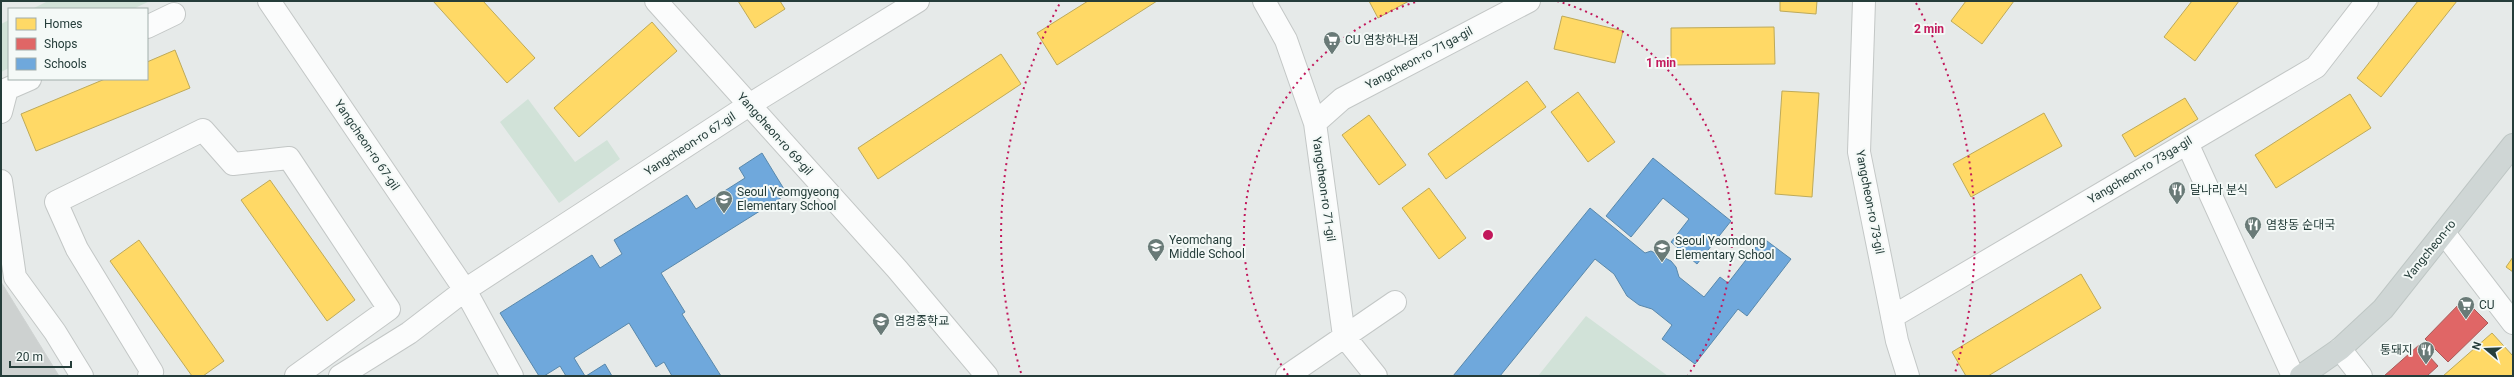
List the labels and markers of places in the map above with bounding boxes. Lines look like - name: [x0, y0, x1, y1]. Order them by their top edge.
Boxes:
- supermarket icon: CU 염창하나점: [1322, 30, 1342, 55]
- place label: CU 염창하나점: [1345, 33, 1419, 47]
- restaurant icon: 달나라 분식: [2167, 180, 2187, 205]
- place label: 달나라 분식: [2190, 183, 2248, 197]
- place label: Seoul Yeomgyeong Elementary School: [737, 185, 839, 213]
- school or university icon: Seoul Yeomgyeong Elementary School: [714, 189, 734, 214]
- restaurant icon: 염창동 순대국: [2243, 215, 2263, 240]
- place label: 염창동 순대국: [2266, 218, 2335, 232]
- centre of rings: [1481, 228, 1495, 242]
- place label: Yeomchang Middle School: [1169, 233, 1245, 261]
- place label: Seoul Yeomdong Elementary School: [1675, 234, 1775, 262]
- school or university icon: Yeomchang Middle School: [1146, 237, 1166, 262]
- school or university icon: Seoul Yeomdong Elementary School: [1652, 238, 1672, 263]
- supermarket icon: CU: [2456, 295, 2476, 320]
- place label: CU: [2479, 298, 2495, 312]
- school or university icon: 염경중학교: [871, 311, 891, 336]
- place label: 염경중학교: [894, 314, 949, 328]
- restaurant icon: 통돼지: [2416, 340, 2436, 365]
- place label: 통돼지: [2380, 343, 2413, 357]

